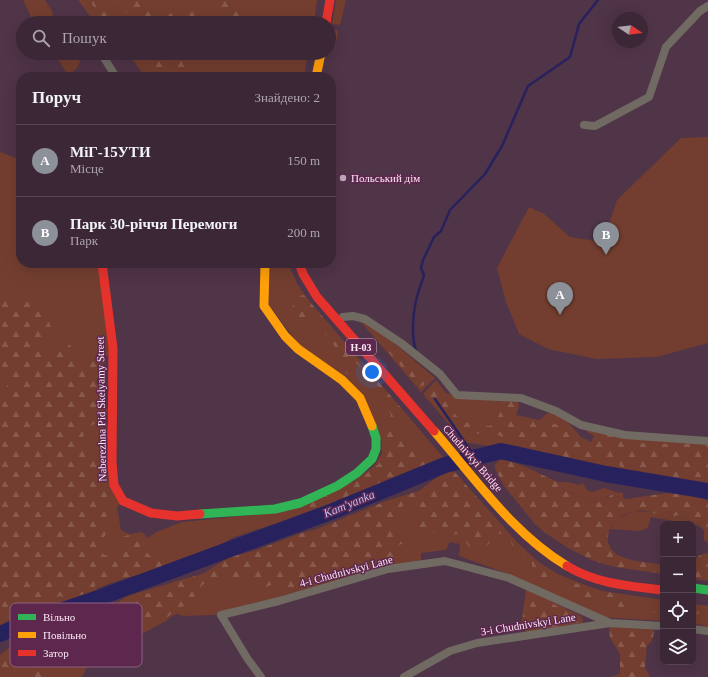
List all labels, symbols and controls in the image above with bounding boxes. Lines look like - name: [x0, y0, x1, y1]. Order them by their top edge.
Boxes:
- north arrow: [612, 12, 648, 48]
- search box: [16, 16, 336, 60]
- icon: search: [30, 27, 52, 49]
- text: Пошук: [62, 30, 107, 46]
- text: Поруч: [32, 88, 81, 107]
- text: Знайдено: 2: [255, 90, 320, 105]
- text: МіГ-15УТИ: [70, 144, 151, 160]
- text: A: [40, 153, 50, 168]
- text: 150 m: [287, 153, 320, 168]
- text: Місце: [70, 161, 104, 176]
- place label: Польський дім: [351, 172, 420, 184]
- marker: Польський дім: [338, 173, 348, 183]
- text: Парк 30-річчя Перемоги: [70, 216, 238, 232]
- pin: B: [593, 222, 619, 255]
- text: B: [41, 225, 49, 240]
- text: 200 m: [287, 225, 320, 240]
- text: Парк: [70, 233, 98, 248]
- pin: A: [547, 282, 573, 315]
- street label: Naberezhna Pid Skelyamy Street: [94, 336, 108, 482]
- road number: Н-03: [346, 339, 376, 355]
- your location: [362, 362, 382, 382]
- street label: Chudnivkyi Bridge: [441, 422, 505, 494]
- water label: Kam'yanka: [320, 487, 377, 521]
- map controls: [660, 521, 696, 665]
- button: +: [660, 521, 696, 557]
- street label: 4-i Chudnivskyi Lane: [298, 553, 394, 589]
- button: −: [660, 557, 696, 593]
- button: locate: [660, 593, 696, 629]
- legend: [10, 603, 142, 667]
- text: Вільно: [43, 611, 76, 623]
- street label: 3-i Chudnivskyi Lane: [480, 611, 576, 637]
- text: Повільно: [43, 629, 87, 641]
- button: layers: [660, 629, 696, 665]
- text: Затор: [43, 647, 69, 659]

